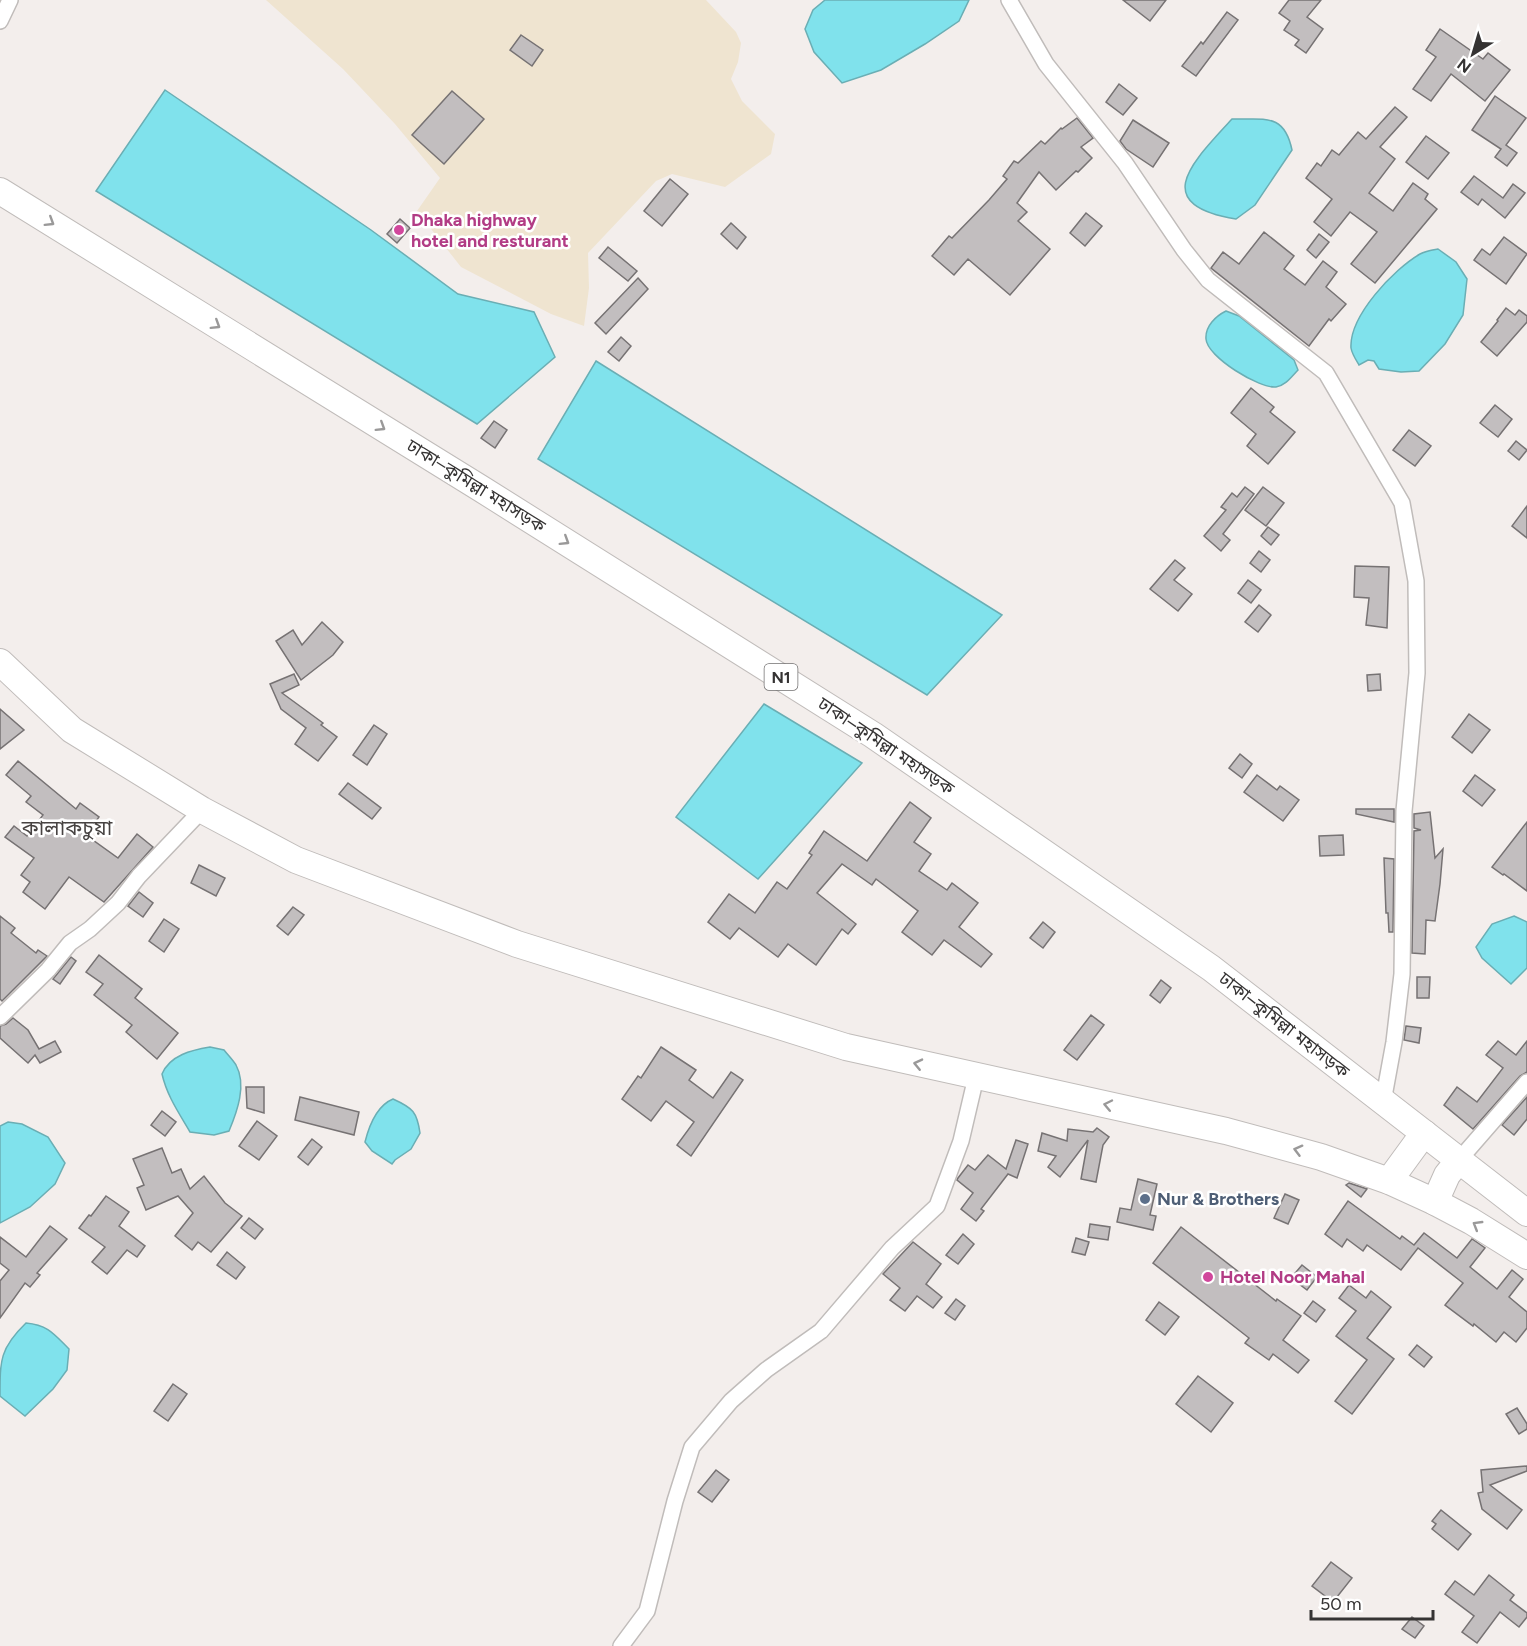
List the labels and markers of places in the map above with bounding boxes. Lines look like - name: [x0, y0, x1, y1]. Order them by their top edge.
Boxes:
- place label: Dhaka highway hotel and resturant: [411, 209, 569, 252]
- marker: Dhaka highway hotel and resturant: [392, 223, 406, 237]
- place label: Nur & Brothers: [1157, 1188, 1280, 1210]
- marker: Nur & Brothers: [1138, 1192, 1152, 1206]
- place label: Hotel Noor Mahal: [1220, 1266, 1365, 1288]
- marker: Hotel Noor Mahal: [1201, 1270, 1215, 1284]

